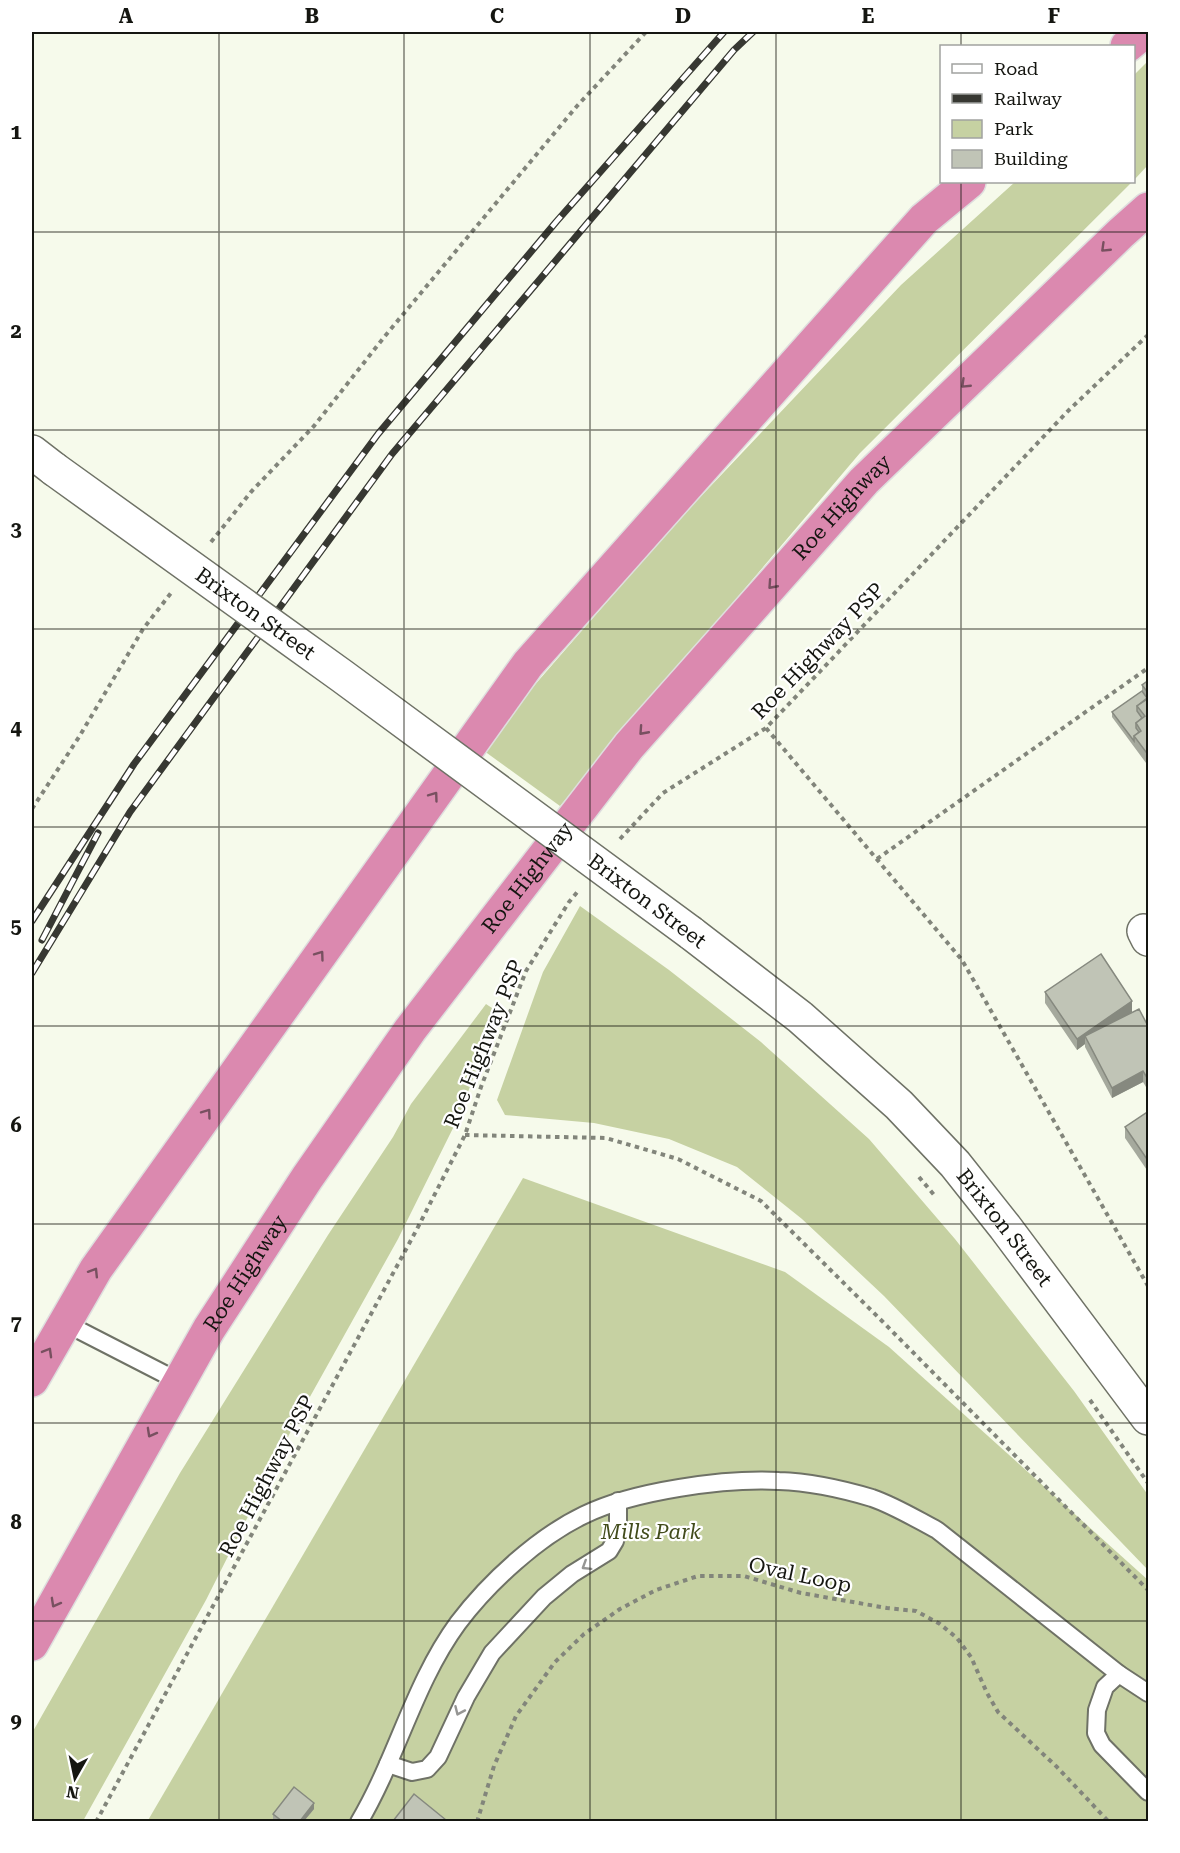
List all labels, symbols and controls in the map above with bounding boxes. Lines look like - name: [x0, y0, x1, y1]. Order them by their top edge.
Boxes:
- text: A: [119, 4, 134, 28]
- text: B: [305, 4, 319, 28]
- text: C: [490, 4, 504, 28]
- text: D: [675, 4, 691, 28]
- text: E: [862, 4, 875, 28]
- text: F: [1048, 4, 1060, 28]
- legend: [940, 45, 1135, 183]
- text: Road: [994, 58, 1039, 79]
- text: Railway: [994, 88, 1062, 109]
- text: Park: [994, 118, 1034, 139]
- text: 1: [10, 120, 22, 144]
- text: Building: [994, 148, 1068, 169]
- one-way arrow: [1101, 241, 1112, 252]
- text: 2: [10, 319, 22, 343]
- one-way arrow: [961, 377, 971, 388]
- street label: Roe Highway: [788, 449, 896, 565]
- text: 3: [10, 517, 22, 541]
- street label: Brixton Street: [191, 563, 320, 665]
- street label: Roe Highway PSP: [747, 578, 889, 724]
- one-way arrow: [768, 578, 779, 589]
- text: 4: [10, 716, 22, 740]
- one-way arrow: [639, 724, 650, 735]
- one-way arrow: [427, 792, 438, 803]
- street label: Roe Highway: [477, 817, 578, 938]
- street label: Brixton Street: [583, 849, 711, 953]
- text: 5: [10, 914, 22, 938]
- one-way arrow: [313, 950, 324, 961]
- street label: Roe Highway PSP: [439, 956, 529, 1132]
- one-way arrow: [200, 1109, 211, 1120]
- text: 6: [10, 1113, 22, 1137]
- street label: Brixton Street: [952, 1164, 1057, 1291]
- street label: Roe Highway: [199, 1210, 292, 1336]
- one-way arrow: [87, 1268, 98, 1279]
- text: 7: [10, 1311, 22, 1335]
- one-way arrow: [41, 1347, 52, 1358]
- street label: Roe Highway PSP: [214, 1391, 320, 1561]
- one-way arrow: [147, 1427, 158, 1437]
- text: 8: [10, 1510, 22, 1534]
- park label: Mills Park: [600, 1520, 702, 1544]
- street label: Oval Loop: [746, 1552, 854, 1598]
- one-way arrow: [582, 1558, 592, 1570]
- one-way arrow: [51, 1597, 62, 1607]
- one-way arrow: [455, 1704, 467, 1715]
- text: 9: [10, 1709, 22, 1733]
- north arrow: [45, 1748, 105, 1808]
- text: N: [65, 1782, 80, 1803]

